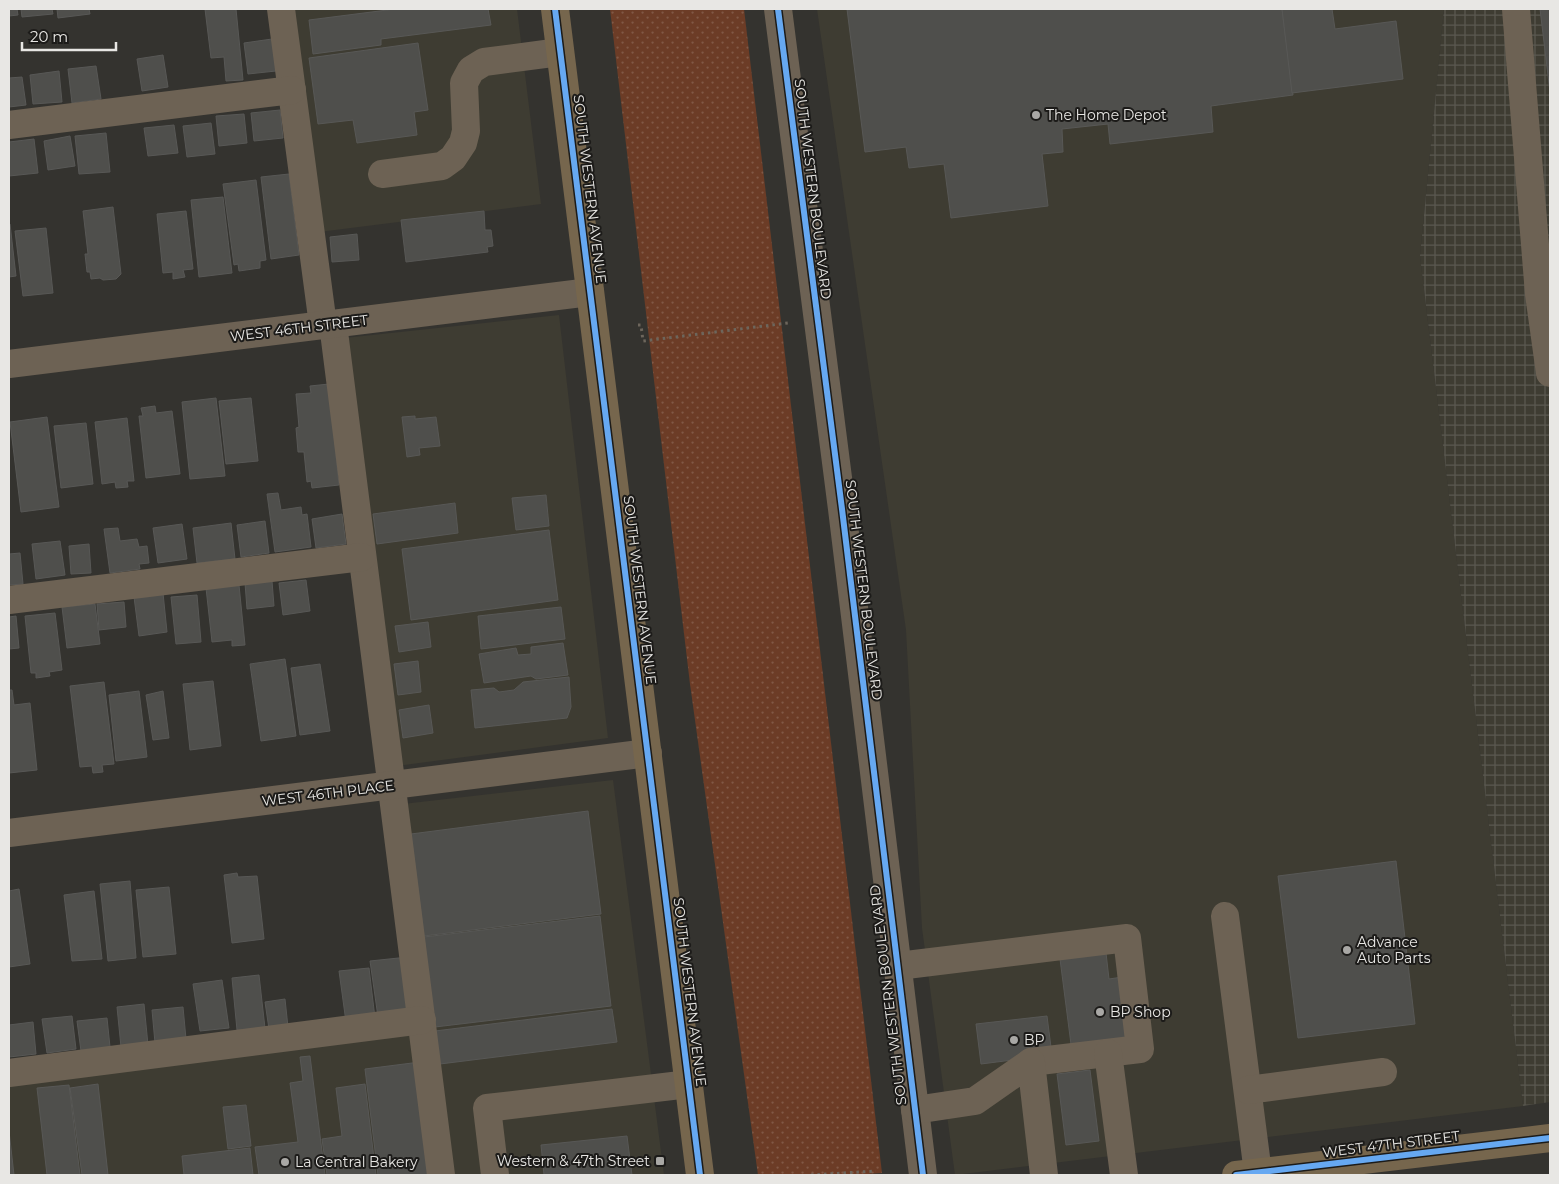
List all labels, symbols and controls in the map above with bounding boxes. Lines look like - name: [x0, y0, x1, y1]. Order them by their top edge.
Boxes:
- scale bar: [22, 20, 116, 52]
- text: 20 m: [30, 27, 68, 46]
- street label: SOUTH WESTERN BOULEVARD: [791, 78, 835, 300]
- street label: SOUTH WESTERN AVENUE: [569, 93, 611, 285]
- place label: The Home Depot: [1046, 106, 1167, 124]
- marker: The Home Depot: [1030, 109, 1042, 121]
- street label: WEST 46TH STREET: [229, 311, 369, 345]
- street label: SOUTH WESTERN BOULEVARD: [842, 479, 886, 701]
- street label: SOUTH WESTERN AVENUE: [619, 494, 661, 686]
- street label: WEST 46TH PLACE: [261, 776, 395, 810]
- street label: SOUTH WESTERN BOULEVARD: [866, 884, 910, 1106]
- street label: SOUTH WESTERN AVENUE: [669, 896, 711, 1088]
- place label: Advance Auto Parts: [1357, 933, 1431, 967]
- marker: Advance Auto Parts: [1341, 944, 1353, 956]
- place label: BP Shop: [1110, 1003, 1171, 1021]
- marker: BP Shop: [1094, 1006, 1106, 1018]
- place label: BP: [1024, 1031, 1045, 1049]
- marker: BP: [1008, 1034, 1020, 1046]
- street label: WEST 47TH STREET: [1321, 1127, 1461, 1161]
- place label: Western & 47th Street: [497, 1152, 650, 1170]
- place label: La Central Bakery: [295, 1153, 418, 1171]
- marker: Western & 47th Street: [654, 1155, 666, 1167]
- marker: La Central Bakery: [279, 1156, 291, 1168]

